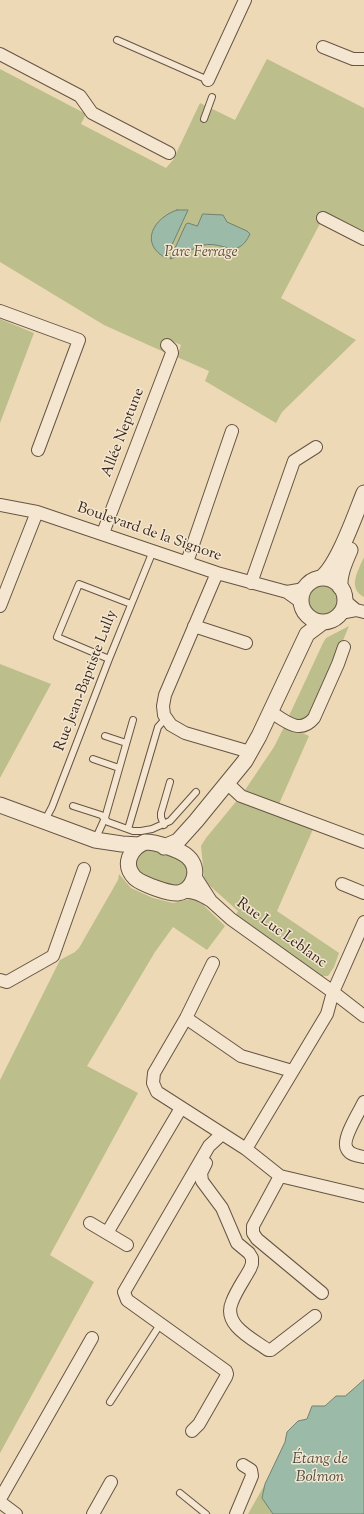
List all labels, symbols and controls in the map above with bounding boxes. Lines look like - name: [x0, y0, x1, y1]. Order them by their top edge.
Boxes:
- park label: Parc Ferrage: [165, 244, 237, 262]
- street label: Allée Neptune: [99, 386, 149, 480]
- street label: Boulevard de la Signore: [74, 500, 224, 566]
- street label: Rue Jean-Baptiste Lully: [52, 608, 122, 754]
- street label: Rue Luc Leblanc: [232, 895, 330, 973]
- water label: Étang de Bolmon: [292, 1450, 348, 1488]

